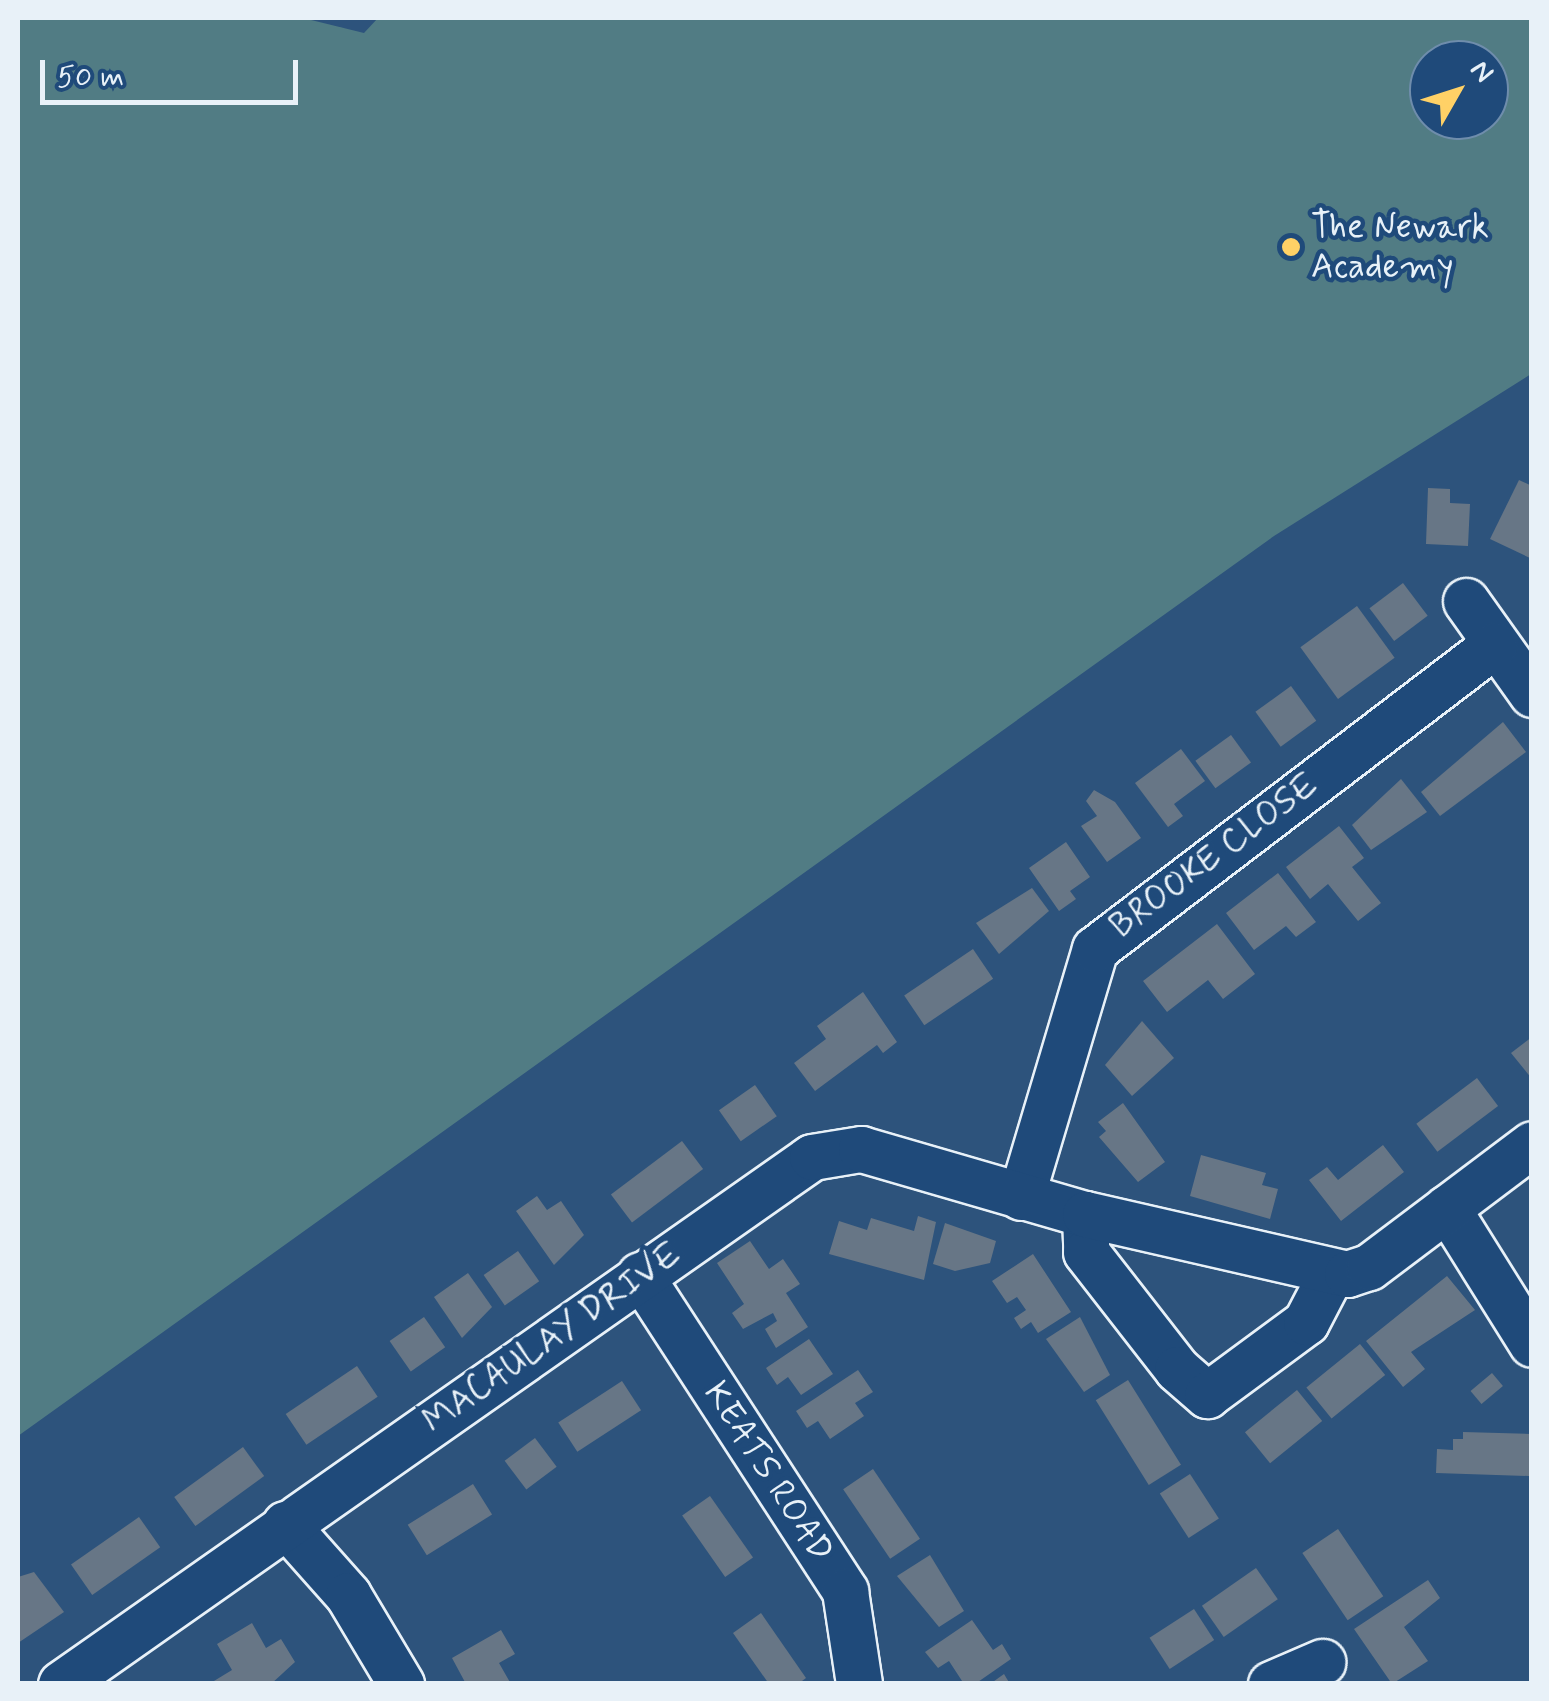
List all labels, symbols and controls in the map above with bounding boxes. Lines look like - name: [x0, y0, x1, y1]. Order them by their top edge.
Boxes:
- scale bar: [45, 40, 302, 102]
- north arrow: [1409, 40, 1509, 140]
- text: N: [1461, 53, 1501, 91]
- text: 50 m: [57, 58, 124, 97]
- place label: The Newark Academy: [1311, 206, 1487, 288]
- marker: The Newark Academy: [1280, 236, 1302, 258]
- street label: BROOKE CLOSE: [1102, 764, 1326, 948]
- street label: MACAULAY DRIVE: [415, 1233, 689, 1443]
- street label: KEATS ROAD: [694, 1374, 842, 1570]

